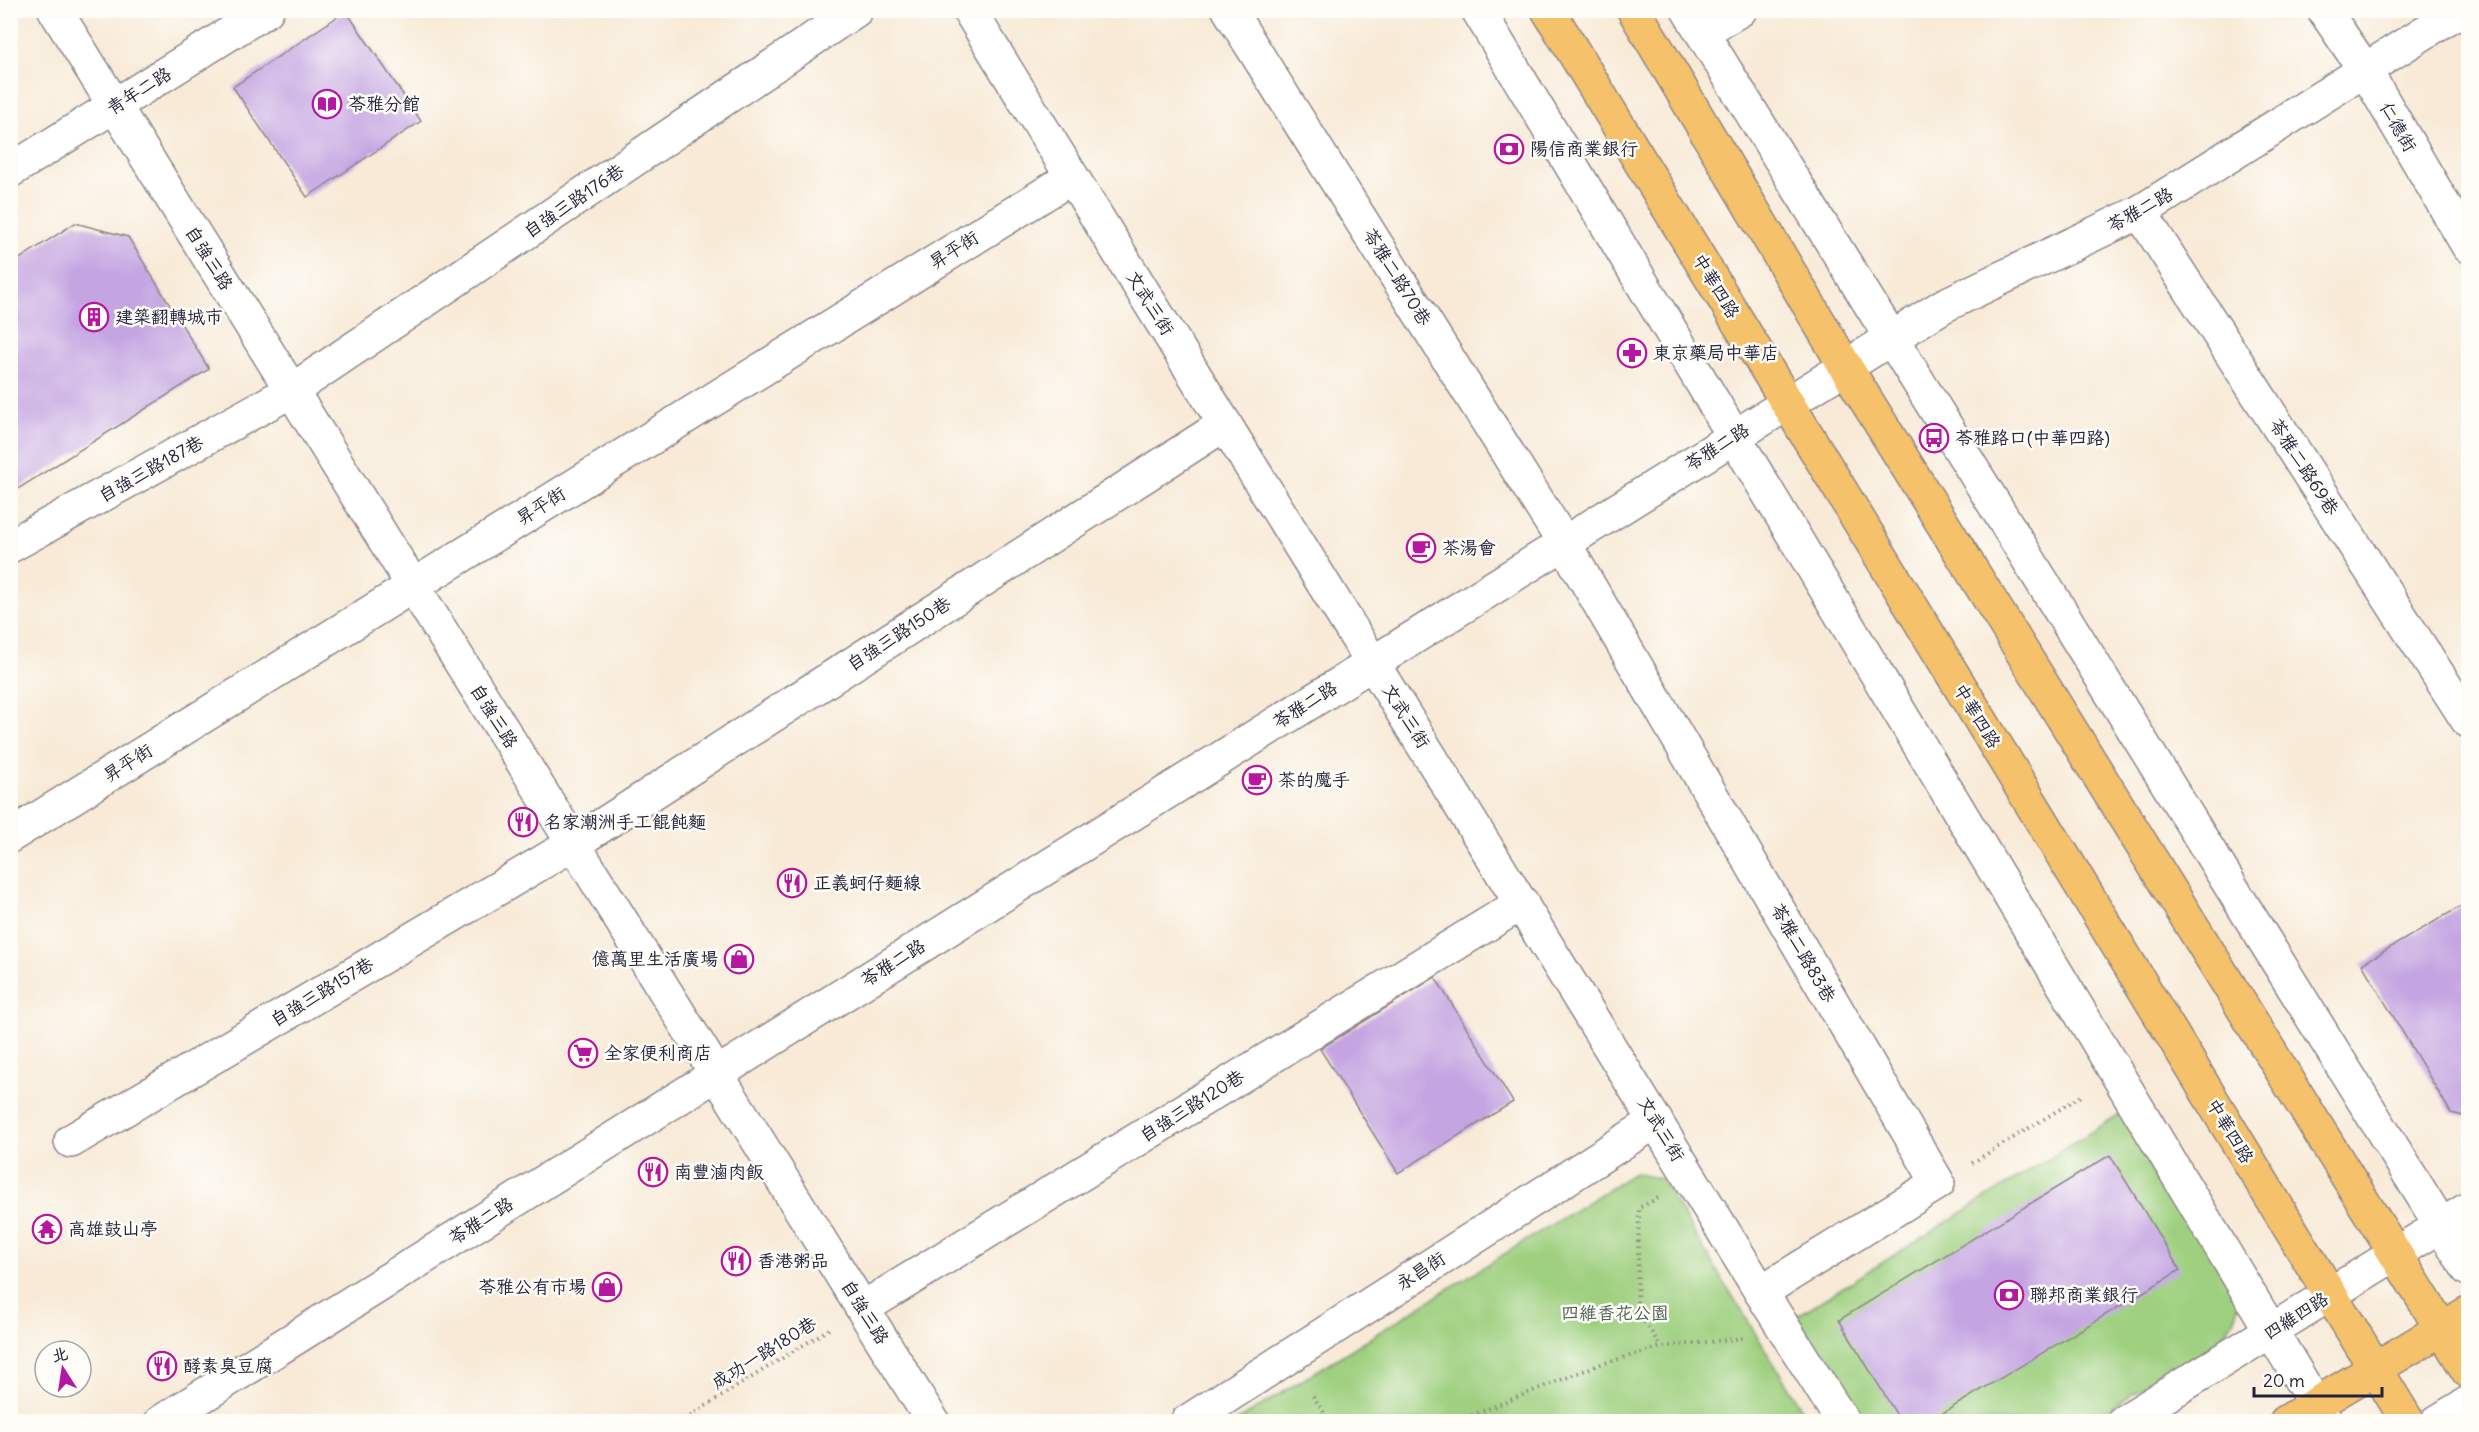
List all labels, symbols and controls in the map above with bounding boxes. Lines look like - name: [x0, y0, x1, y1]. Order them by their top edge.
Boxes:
- street label: 青年二路: [102, 62, 175, 119]
- library icon: 苓雅分館: [311, 88, 343, 120]
- place label: 苓雅分館: [348, 92, 420, 115]
- street label: 仁德街: [2375, 98, 2422, 156]
- bank icon: 陽信商業銀行: [1493, 133, 1525, 165]
- place label: 陽信商業銀行: [1530, 137, 1638, 160]
- street label: 自強三路176巷: [519, 159, 628, 243]
- street label: 苓雅二路: [2103, 182, 2177, 237]
- street label: 自強三路: [181, 221, 238, 294]
- street label: 苓雅二路70巷: [1358, 224, 1437, 330]
- street label: 昇平街: [925, 226, 983, 274]
- street label: 中華四路: [1688, 249, 1745, 323]
- street label: 文武三街: [1122, 266, 1179, 339]
- building icon: 建築翻轉城市: [78, 301, 110, 333]
- place label: 建築翻轉城市: [115, 305, 223, 328]
- pharmacy icon: 東京藥局中華店: [1616, 337, 1648, 369]
- place label: 東京藥局中華店: [1653, 341, 1779, 364]
- street label: 苓雅二路69巷: [2265, 414, 2344, 519]
- street label: 苓雅二路: [1680, 418, 1753, 475]
- bus stop icon: 苓雅路口(中華四路): [1918, 422, 1950, 454]
- place label: 苓雅路口(中華四路): [1955, 426, 2110, 449]
- street label: 自強三路187巷: [94, 430, 207, 507]
- street label: 昇平街: [512, 482, 570, 530]
- cafe icon: 茶湯會: [1405, 532, 1437, 564]
- place label: 茶湯會: [1442, 536, 1496, 559]
- street label: 自強三路150巷: [842, 591, 955, 676]
- street label: 苓雅二路: [1268, 676, 1341, 733]
- street label: 自強三路: [466, 679, 523, 752]
- street label: 文武三街: [1378, 679, 1435, 752]
- street label: 中華四路: [1949, 679, 2006, 753]
- street label: 昇平街: [99, 739, 157, 787]
- cafe icon: 茶的魔手: [1241, 764, 1273, 796]
- place label: 茶的魔手: [1278, 768, 1350, 791]
- restaurant icon: 名家潮洲手工餛飩麵: [507, 806, 539, 838]
- place label: 名家潮洲手工餛飩麵: [544, 810, 706, 833]
- restaurant icon: 正義蚵仔麵線: [776, 867, 808, 899]
- place label: 正義蚵仔麵線: [813, 871, 921, 894]
- street label: 苓雅二路83巷: [1766, 899, 1841, 1006]
- street label: 苓雅二路: [856, 934, 929, 991]
- shop icon: 億萬里生活廣場: [723, 943, 755, 975]
- place label: 億萬里生活廣場: [592, 947, 718, 970]
- street label: 自強三路157巷: [266, 952, 378, 1031]
- supermarket icon: 全家便利商店: [567, 1037, 599, 1069]
- place label: 全家便利商店: [604, 1041, 712, 1064]
- street label: 自強三路120巷: [1135, 1064, 1248, 1147]
- street label: 文武三街: [1633, 1092, 1690, 1166]
- street label: 中華四路: [2202, 1094, 2259, 1168]
- restaurant icon: 南豐滷肉飯: [637, 1156, 669, 1188]
- place label: 南豐滷肉飯: [674, 1160, 764, 1183]
- street label: 苓雅二路: [444, 1192, 517, 1249]
- temple icon: 高雄鼓山亭: [31, 1213, 63, 1245]
- place label: 高雄鼓山亭: [68, 1217, 158, 1240]
- restaurant icon: 香港粥品: [720, 1245, 752, 1277]
- street label: 永昌街: [1392, 1246, 1450, 1295]
- place label: 香港粥品: [757, 1249, 829, 1272]
- shop icon: 苓雅公有市場: [591, 1271, 623, 1303]
- place label: 苓雅公有市場: [478, 1275, 586, 1298]
- street label: 自強三路: [837, 1275, 894, 1348]
- bank icon: 聯邦商業銀行: [1993, 1279, 2025, 1311]
- place label: 聯邦商業銀行: [2030, 1283, 2138, 1306]
- street label: 四維四路: [2259, 1287, 2332, 1344]
- park label: 四維香花公園: [1561, 1301, 1669, 1324]
- street label: 成功一路180巷: [707, 1311, 820, 1394]
- north arrow: [33, 1339, 93, 1399]
- text: 北: [50, 1343, 70, 1366]
- restaurant icon: 酵素臭豆腐: [146, 1350, 178, 1382]
- place label: 酵素臭豆腐: [183, 1354, 273, 1377]
- scale bar: [2254, 1360, 2382, 1398]
- text: 20 m: [2263, 1369, 2305, 1392]

